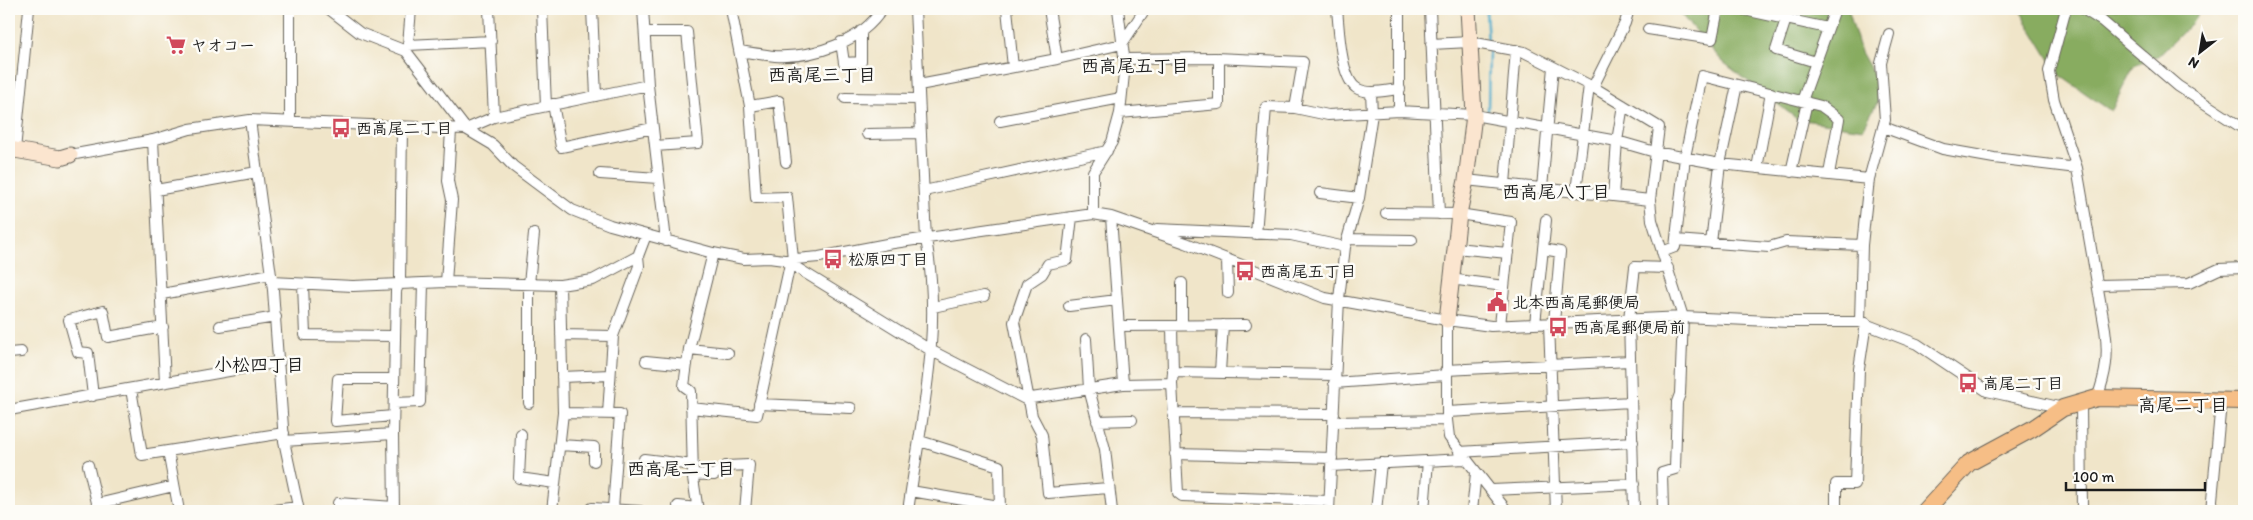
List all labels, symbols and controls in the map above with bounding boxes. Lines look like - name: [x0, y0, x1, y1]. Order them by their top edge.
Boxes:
- north arrow: [2176, 28, 2226, 78]
- supermarket icon: ヤオコー: [165, 34, 187, 56]
- place label: ヤオコー: [191, 36, 255, 55]
- text: N: [2185, 53, 2202, 72]
- district label: 西高尾五丁目: [1081, 55, 1189, 77]
- district label: 西高尾三丁目: [768, 64, 876, 86]
- bus stop icon: 西高尾二丁目: [330, 117, 352, 139]
- place label: 西高尾二丁目: [356, 119, 452, 138]
- district label: 西高尾八丁目: [1502, 181, 1610, 203]
- bus stop icon: 松原四丁目: [822, 248, 844, 270]
- place label: 松原四丁目: [848, 250, 928, 269]
- bus stop icon: 西高尾五丁目: [1234, 260, 1256, 282]
- place label: 西高尾五丁目: [1260, 262, 1356, 281]
- public building icon: 北本西高尾郵便局: [1486, 291, 1508, 313]
- place label: 北本西高尾郵便局: [1512, 293, 1640, 312]
- bus stop icon: 西高尾郵便局前: [1547, 316, 1569, 338]
- place label: 西高尾郵便局前: [1573, 318, 1685, 337]
- district label: 小松四丁目: [214, 354, 304, 376]
- bus stop icon: 高尾二丁目: [1957, 372, 1979, 394]
- place label: 高尾二丁目: [1983, 374, 2063, 393]
- district label: 高尾二丁目: [2138, 394, 2228, 416]
- district label: 西高尾二丁目: [627, 458, 735, 480]
- scale bar: [2066, 460, 2204, 492]
- text: 100 m: [2073, 468, 2115, 486]

